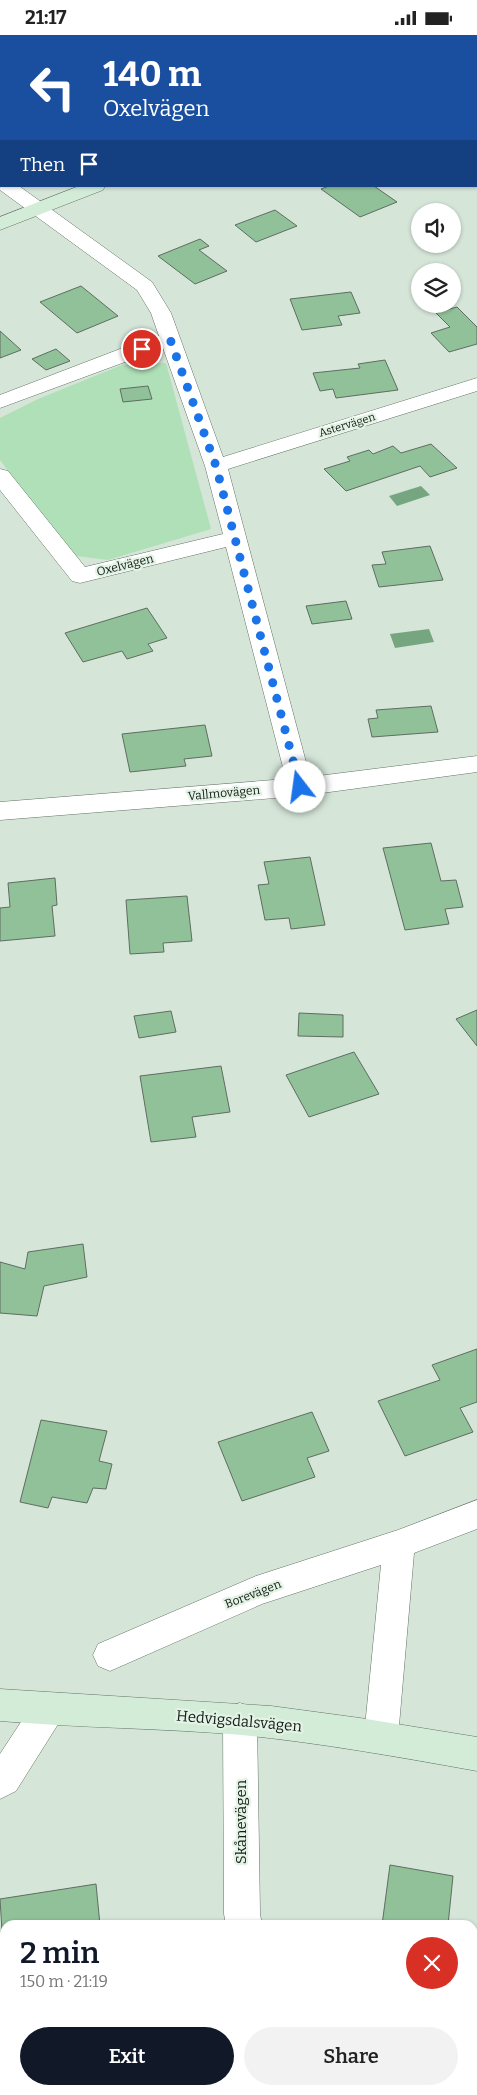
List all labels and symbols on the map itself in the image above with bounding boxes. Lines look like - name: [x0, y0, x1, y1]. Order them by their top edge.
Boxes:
- pin: [121, 328, 163, 370]
- street label: Astervägen: [317, 410, 377, 440]
- street label: Oxelvägen: [95, 551, 155, 579]
- position arrow: [273, 760, 325, 812]
- street label: Vallmovägen: [187, 783, 261, 803]
- street label: Borevägen: [223, 1577, 284, 1611]
- street label: Hedvigsdalsvägen: [175, 1707, 303, 1736]
- street label: Skånevägen: [232, 1779, 250, 1864]

